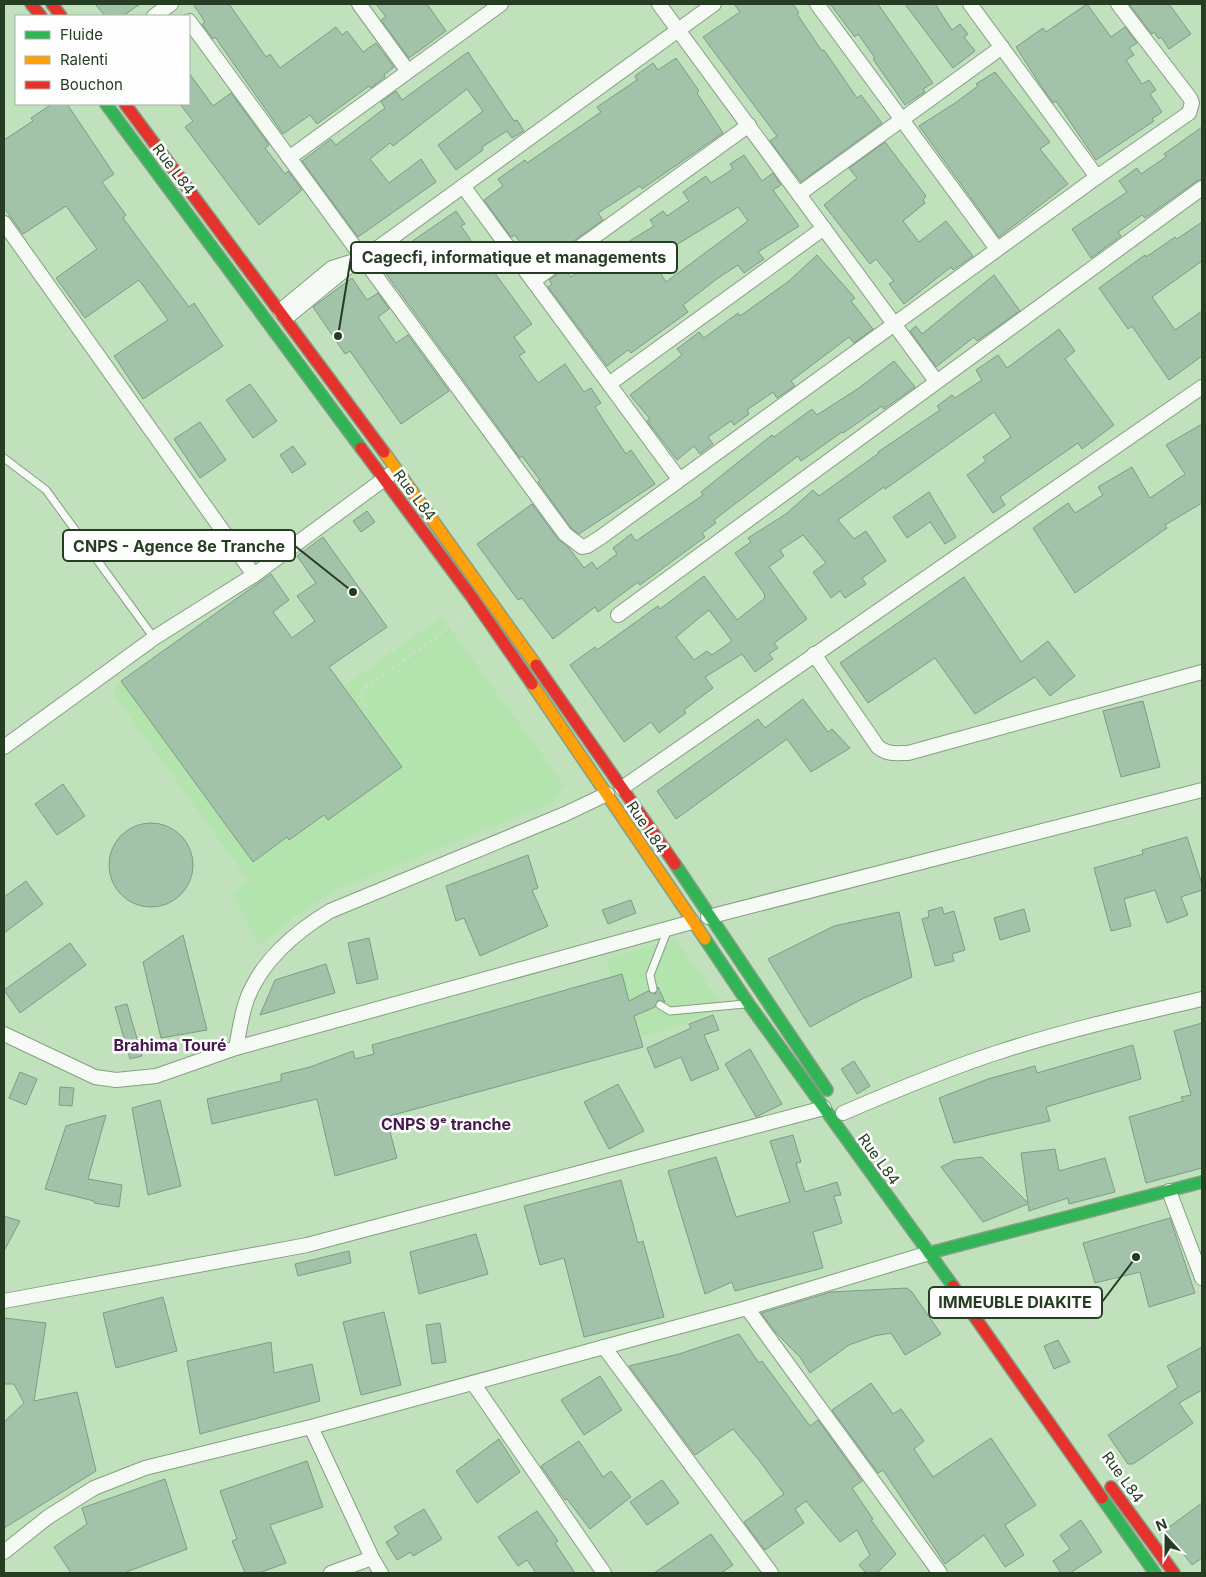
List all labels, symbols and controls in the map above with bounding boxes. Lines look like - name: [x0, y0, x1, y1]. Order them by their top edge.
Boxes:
- legend: [15, 15, 190, 105]
- text: Fluide: [60, 25, 103, 44]
- text: Ralenti: [60, 50, 108, 69]
- text: Bouchon: [60, 75, 123, 94]
- street label: Rue L84: [149, 140, 199, 198]
- callout: Cagecfi, informatique et managements: [351, 242, 677, 273]
- text: Cagecfi, informatique et managements: [362, 247, 666, 267]
- street label: Rue L84: [390, 466, 440, 524]
- callout: CNPS - Agence 8e Tranche: [63, 530, 295, 561]
- text: CNPS - Agence 8e Tranche: [73, 536, 285, 556]
- street label: Rue L84: [623, 797, 671, 857]
- district label: Brahima Touré: [113, 1035, 227, 1055]
- district label: CNPS 9ᵉ tranche: [381, 1114, 511, 1134]
- street label: Rue L84: [854, 1130, 904, 1188]
- callout: IMMEUBLE DIAKITE: [929, 1287, 1102, 1318]
- text: IMMEUBLE DIAKITE: [938, 1292, 1092, 1312]
- street label: Rue L84: [1098, 1448, 1148, 1506]
- north arrow: [1141, 1512, 1191, 1562]
- text: N: [1153, 1515, 1169, 1534]

